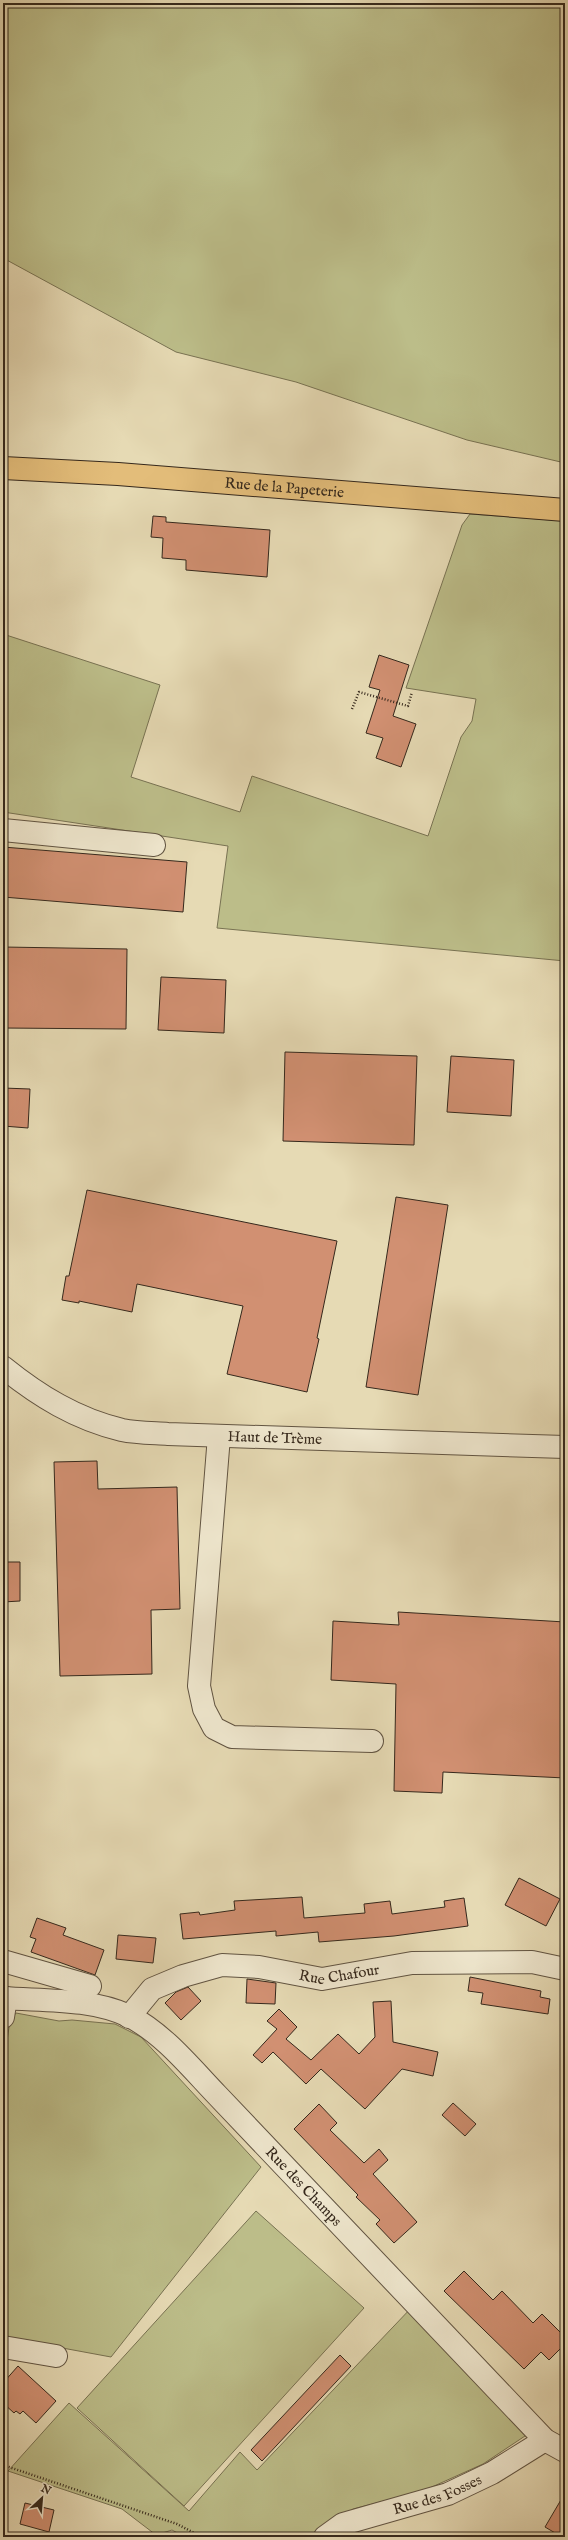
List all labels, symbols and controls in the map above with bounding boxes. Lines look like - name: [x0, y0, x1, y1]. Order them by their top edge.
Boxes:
- street label: Rue de la Papeterie: [224, 474, 345, 502]
- street label: Haut de Trème: [227, 1427, 322, 1449]
- street label: Rue Chafour: [297, 1960, 381, 1989]
- street label: Rue des Champs: [261, 2143, 346, 2231]
- street label: Rue des Fosses: [391, 2470, 485, 2519]
- north arrow: [22, 2478, 62, 2518]
- text: N: [38, 2481, 54, 2498]

